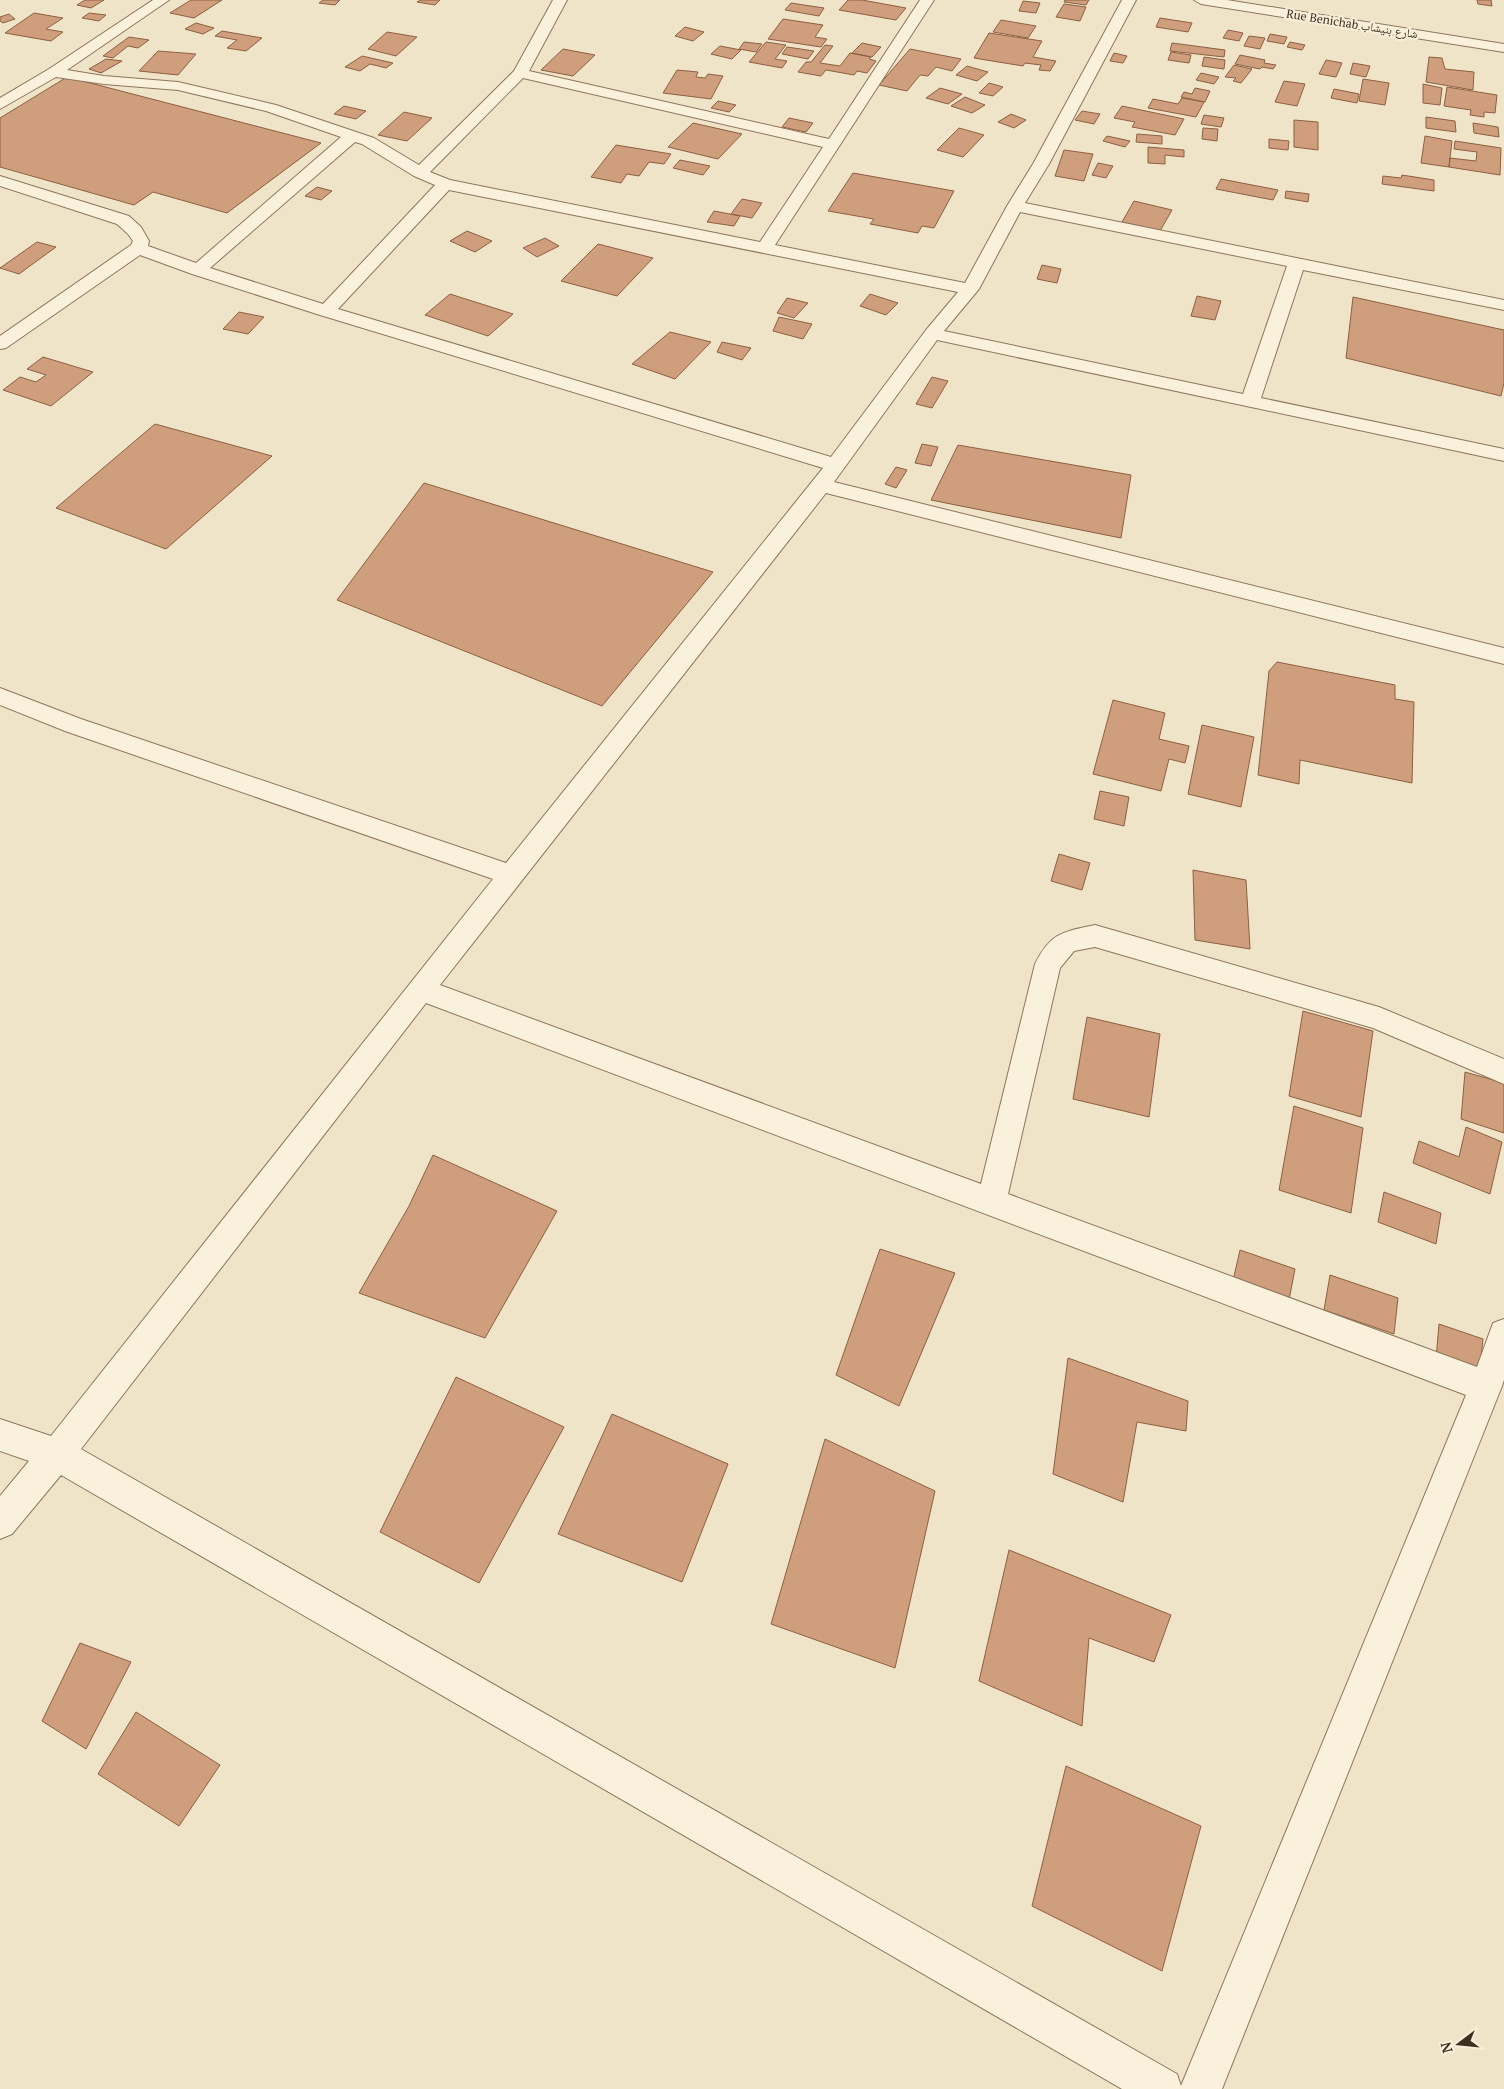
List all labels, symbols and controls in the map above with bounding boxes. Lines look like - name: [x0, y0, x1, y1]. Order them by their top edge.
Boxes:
- street label: Rue Benichab شارع بنيشاب: [1285, 6, 1419, 42]
- north arrow: [1434, 2019, 1484, 2069]
- text: N: [1435, 2040, 1457, 2055]

